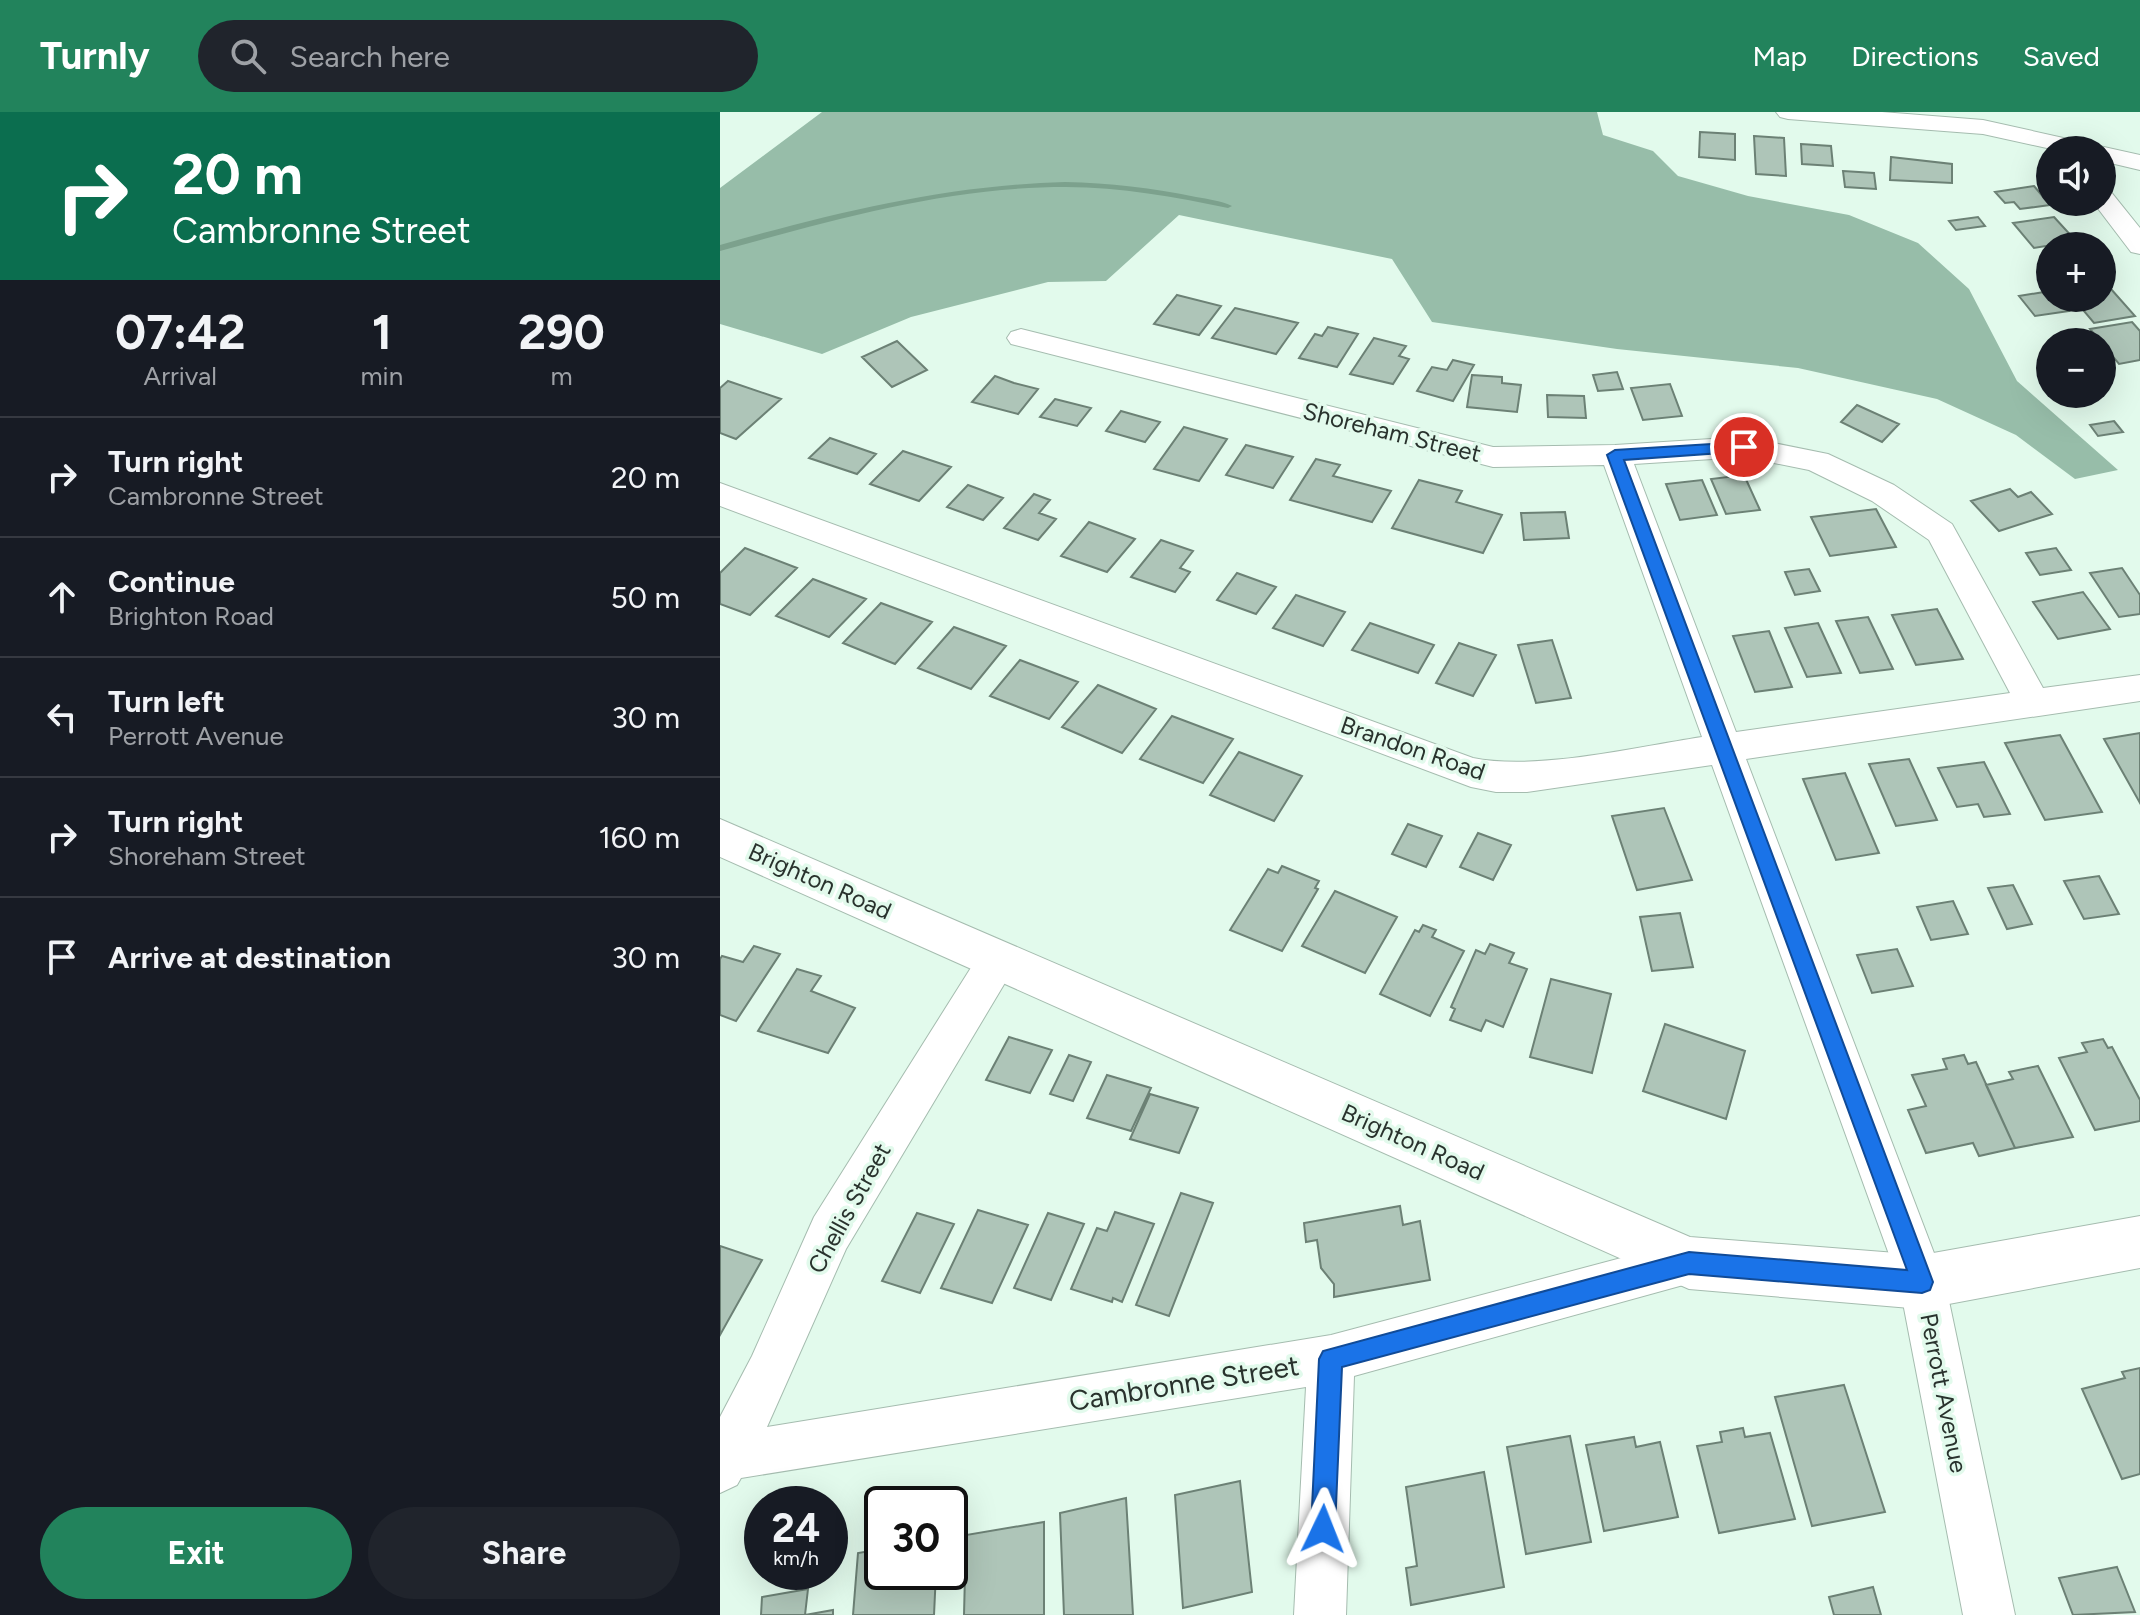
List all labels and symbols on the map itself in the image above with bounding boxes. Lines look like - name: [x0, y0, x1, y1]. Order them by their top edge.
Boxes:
- street label: Shoreham Street: [1300, 396, 1484, 468]
- pin: [1710, 413, 1778, 481]
- street label: Brandon Road: [1337, 710, 1489, 786]
- street label: Brighton Road: [744, 837, 896, 925]
- street label: Brighton Road: [1337, 1098, 1489, 1186]
- street label: Chellis Street: [801, 1138, 897, 1278]
- street label: Perrott Avenue: [1914, 1311, 1974, 1475]
- street label: Cambronne Street: [1067, 1348, 1301, 1418]
- speed limit sign: 30: [864, 1486, 968, 1590]
- position arrow: [1281, 1487, 1365, 1571]

